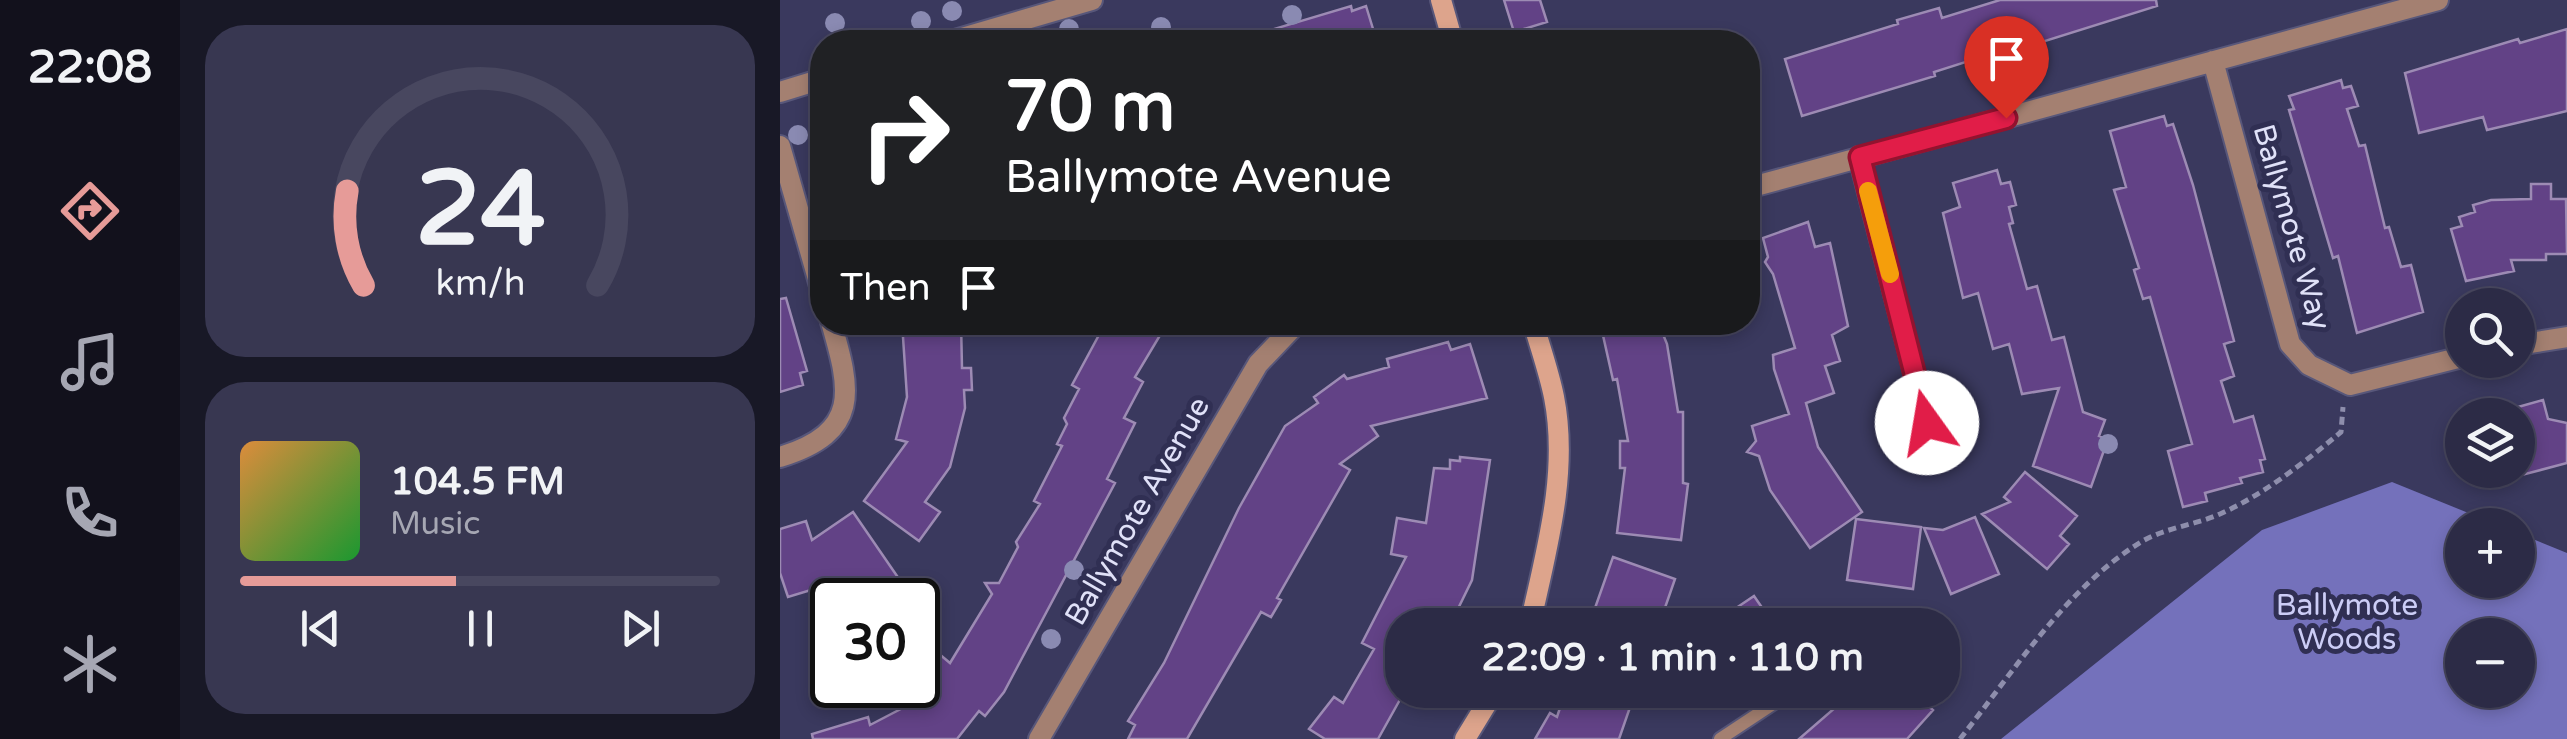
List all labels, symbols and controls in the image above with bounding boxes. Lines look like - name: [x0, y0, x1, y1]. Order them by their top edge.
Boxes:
- pin: [1964, 16, 2049, 119]
- icon: arrive: [1979, 31, 2034, 86]
- text: 22:08: [28, 41, 152, 95]
- text: 70 m: [1005, 66, 1175, 150]
- icon: right: [840, 70, 970, 200]
- street label: Ballymote Way: [2244, 120, 2339, 334]
- text: 24: [415, 148, 545, 273]
- text: Ballymote Avenue: [1005, 151, 1392, 205]
- icon: directions: [55, 176, 125, 246]
- icon: arrive: [951, 260, 1006, 315]
- text: km/h: [435, 262, 525, 305]
- text: Then: [840, 265, 931, 311]
- map controls: [2445, 288, 2535, 708]
- button: search: [2445, 288, 2535, 378]
- icon: music: [55, 327, 125, 397]
- position arrow: [1875, 371, 1979, 475]
- street label: Ballymote Avenue: [1057, 390, 1218, 632]
- button: layers: [2445, 398, 2535, 488]
- text: 104.5 FM: [390, 459, 565, 505]
- icon: phone: [55, 478, 125, 548]
- text: Music: [390, 505, 480, 543]
- button: +: [2445, 508, 2535, 598]
- speed limit sign: 30: [810, 578, 940, 708]
- park label: Ballymote Woods: [2276, 587, 2418, 658]
- icon: previous: [293, 601, 348, 656]
- icon: pause: [453, 601, 508, 656]
- icon: next: [613, 601, 668, 656]
- button: −: [2445, 618, 2535, 708]
- icon: climate: [55, 629, 125, 699]
- text: 22:09 · 1 min · 110 m: [1481, 635, 1864, 681]

